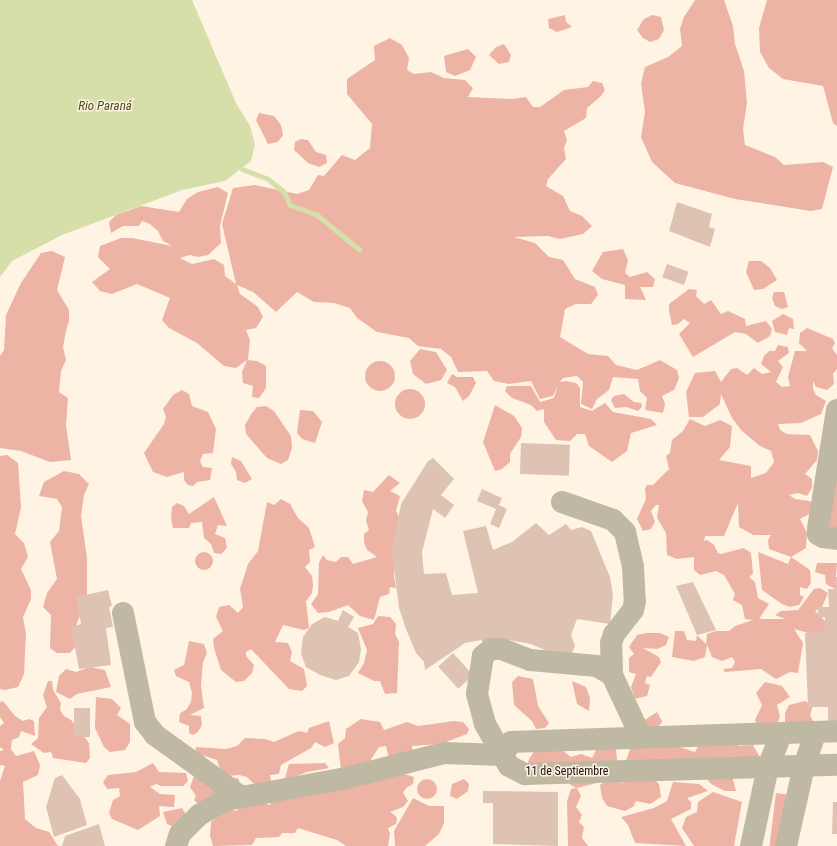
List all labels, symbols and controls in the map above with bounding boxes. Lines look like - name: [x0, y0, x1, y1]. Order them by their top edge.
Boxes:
- water label: Rio Paraná: [78, 98, 132, 114]
- street label: 11 de Septiembre: [526, 765, 608, 779]

